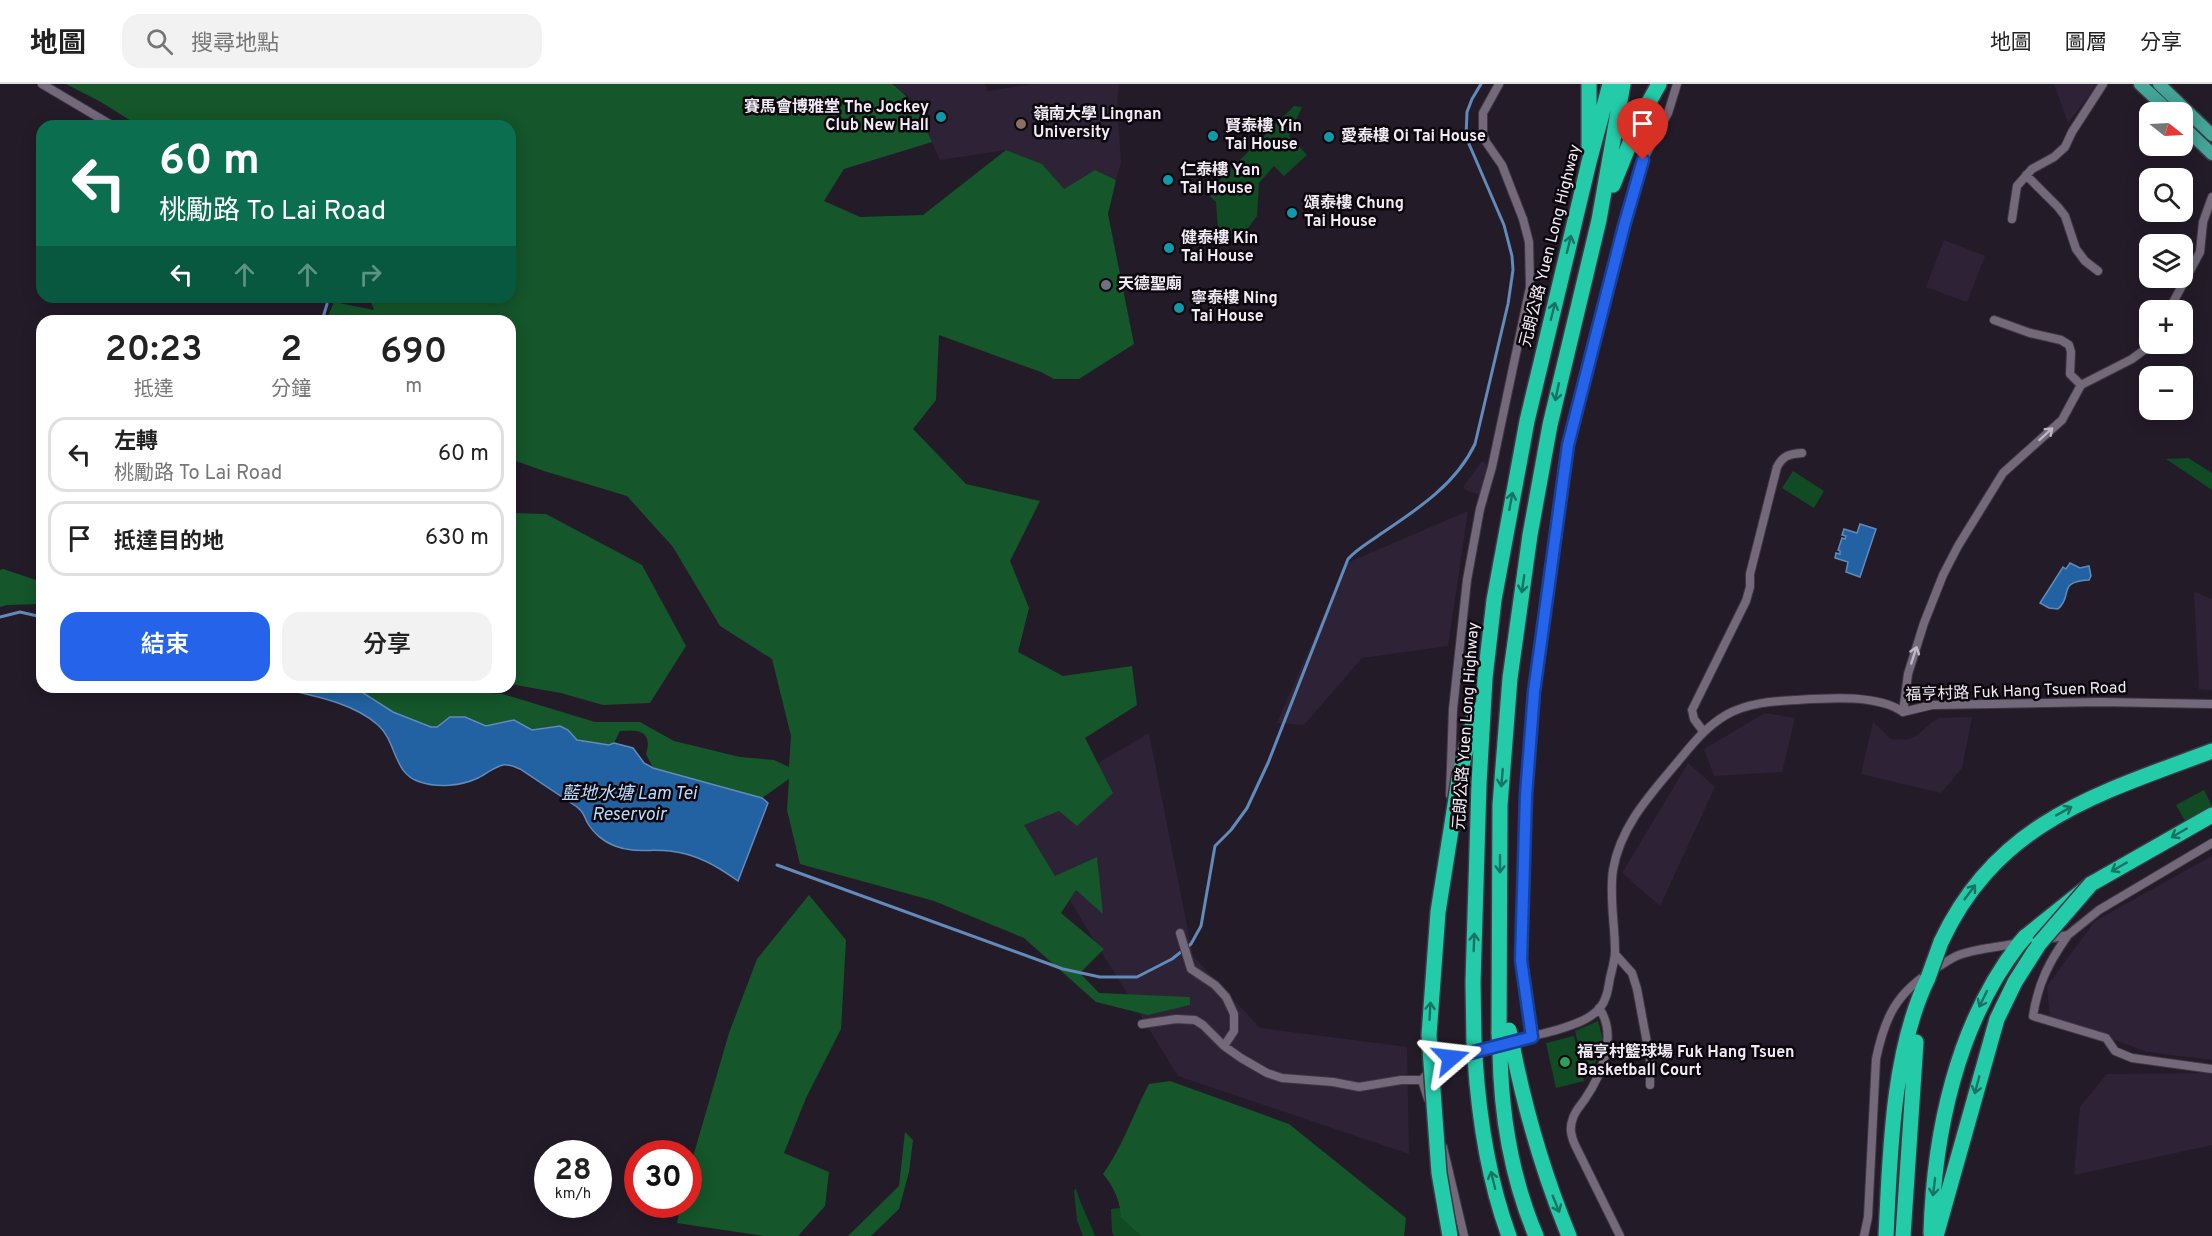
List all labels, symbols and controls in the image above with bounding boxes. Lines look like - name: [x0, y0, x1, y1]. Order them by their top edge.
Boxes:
- search box: [122, 14, 542, 68]
- icon: search: [143, 25, 176, 58]
- text: 地圖: [30, 27, 86, 63]
- text: 地圖: [1990, 30, 2032, 57]
- text: 圖層: [2065, 30, 2107, 57]
- text: 分享: [2140, 30, 2182, 57]
- text: 搜尋地點: [191, 31, 279, 58]
- place label: 賽馬會博雅堂 The Jockey Club New Hall: [744, 97, 929, 136]
- pin: [1617, 98, 1668, 160]
- north arrow: [2139, 102, 2193, 156]
- map controls: [2139, 102, 2193, 420]
- place label: 嶺南大學 Lingnan University: [1033, 105, 1161, 143]
- icon: arrive: [1626, 107, 1659, 140]
- marker: 賽馬會博雅堂 The Jockey Club New Hall: [934, 110, 948, 124]
- place label: 賢泰樓 Yin Tai House: [1225, 116, 1302, 155]
- marker: 嶺南大學 Lingnan University: [1014, 117, 1028, 131]
- place label: 愛泰樓 Oi Tai House: [1341, 126, 1486, 147]
- marker: 賢泰樓 Yin Tai House: [1206, 129, 1220, 143]
- marker: 愛泰樓 Oi Tai House: [1322, 130, 1336, 144]
- text: 60 m: [159, 136, 260, 189]
- street label: 元朗公路 Yuen Long Highway: [1516, 142, 1586, 350]
- icon: left: [60, 144, 138, 222]
- place label: 仁泰樓 Yan Tai House: [1180, 160, 1260, 199]
- button: search: [2139, 168, 2193, 222]
- marker: 仁泰樓 Yan Tai House: [1161, 173, 1175, 187]
- place label: 頌泰樓 Chung Tai House: [1303, 193, 1404, 232]
- text: 桃勵路 To Lai Road: [159, 195, 386, 229]
- marker: 頌泰樓 Chung Tai House: [1285, 206, 1299, 220]
- place label: 健泰樓 Kin Tai House: [1181, 228, 1258, 267]
- button: layers: [2139, 234, 2193, 288]
- one-way arrow: [1564, 235, 1576, 254]
- marker: 健泰樓 Kin Tai House: [1162, 241, 1176, 255]
- icon: left: [165, 258, 198, 291]
- icon: ahead: [228, 258, 261, 291]
- icon: ahead: [291, 258, 324, 291]
- icon: right: [354, 258, 387, 291]
- place label: 天德聖廟: [1118, 274, 1182, 295]
- marker: 天德聖廟: [1099, 278, 1113, 292]
- place label: 寧泰樓 Ning Tai House: [1191, 288, 1278, 327]
- button: +: [2139, 300, 2193, 354]
- marker: 寧泰樓 Ning Tai House: [1172, 301, 1186, 315]
- one-way arrow: [1547, 301, 1559, 320]
- text: 20:23: [105, 328, 203, 374]
- text: 2: [280, 328, 302, 374]
- text: 690: [380, 330, 447, 376]
- button: −: [2139, 366, 2193, 420]
- text: m: [405, 374, 422, 400]
- text: 抵達: [134, 377, 174, 403]
- text: 分鐘: [271, 377, 311, 403]
- one-way arrow: [1551, 382, 1562, 402]
- one-way arrow: [2038, 427, 2053, 441]
- text: 左轉: [114, 429, 158, 456]
- icon: left: [63, 438, 96, 471]
- text: 60 m: [438, 441, 489, 468]
- text: 桃勵路 To Lai Road: [114, 461, 282, 487]
- one-way arrow: [1506, 492, 1517, 511]
- icon: arrive: [63, 522, 96, 555]
- text: 630 m: [425, 525, 489, 552]
- text: 抵達目的地: [114, 529, 224, 556]
- one-way arrow: [1517, 574, 1528, 594]
- button: 結束: [60, 612, 270, 681]
- button: 分享: [282, 612, 492, 681]
- street label: 元朗公路 Yuen Long Highway: [1450, 621, 1484, 831]
- one-way arrow: [1909, 646, 1920, 665]
- street label: 福亨村路 Fuk Hang Tsuen Road: [1905, 678, 2127, 706]
- one-way arrow: [1496, 768, 1507, 788]
- water label: 藍地水塘 Lam Tei Reservoir: [561, 783, 698, 827]
- one-way arrow: [2055, 805, 2072, 817]
- one-way arrow: [2171, 827, 2188, 839]
- one-way arrow: [1494, 853, 1505, 873]
- one-way arrow: [2111, 861, 2128, 873]
- one-way arrow: [1963, 884, 1976, 900]
- one-way arrow: [1468, 932, 1480, 952]
- one-way arrow: [1977, 990, 1988, 1008]
- one-way arrow: [1425, 1001, 1436, 1021]
- position arrow: [1419, 1026, 1483, 1090]
- place label: 福亨村籃球場 Fuk Hang Tsuen Basketball Court: [1577, 1042, 1795, 1081]
- marker: 福亨村籃球場 Fuk Hang Tsuen Basketball Court: [1558, 1055, 1572, 1069]
- one-way arrow: [1971, 1075, 1983, 1094]
- speed limit sign: 30: [624, 1140, 702, 1218]
- text: 28: [554, 1153, 592, 1190]
- one-way arrow: [1486, 1171, 1498, 1190]
- one-way arrow: [1928, 1177, 1939, 1196]
- text: km/h: [555, 1185, 591, 1204]
- one-way arrow: [1551, 1194, 1562, 1213]

